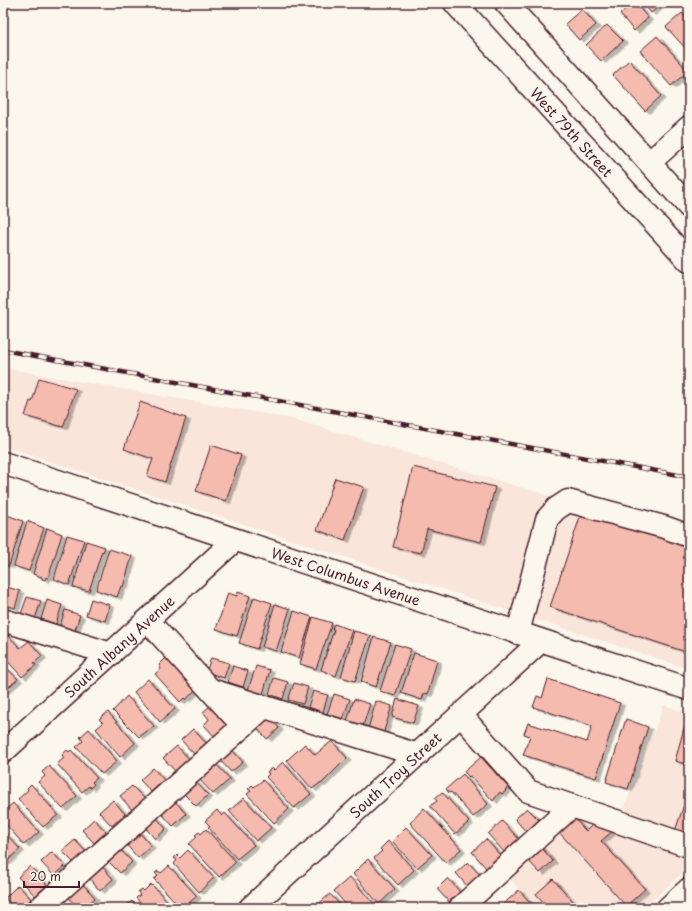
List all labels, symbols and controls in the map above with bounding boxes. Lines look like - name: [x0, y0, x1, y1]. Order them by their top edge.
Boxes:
- street label: West 79th Street: [526, 82, 618, 181]
- street label: West Columbus Avenue: [269, 542, 423, 610]
- street label: South Albany Avenue: [59, 590, 179, 702]
- street label: South Troy Street: [345, 727, 446, 822]
- scale bar: [24, 863, 79, 889]
- text: 20 m: [30, 867, 61, 885]

